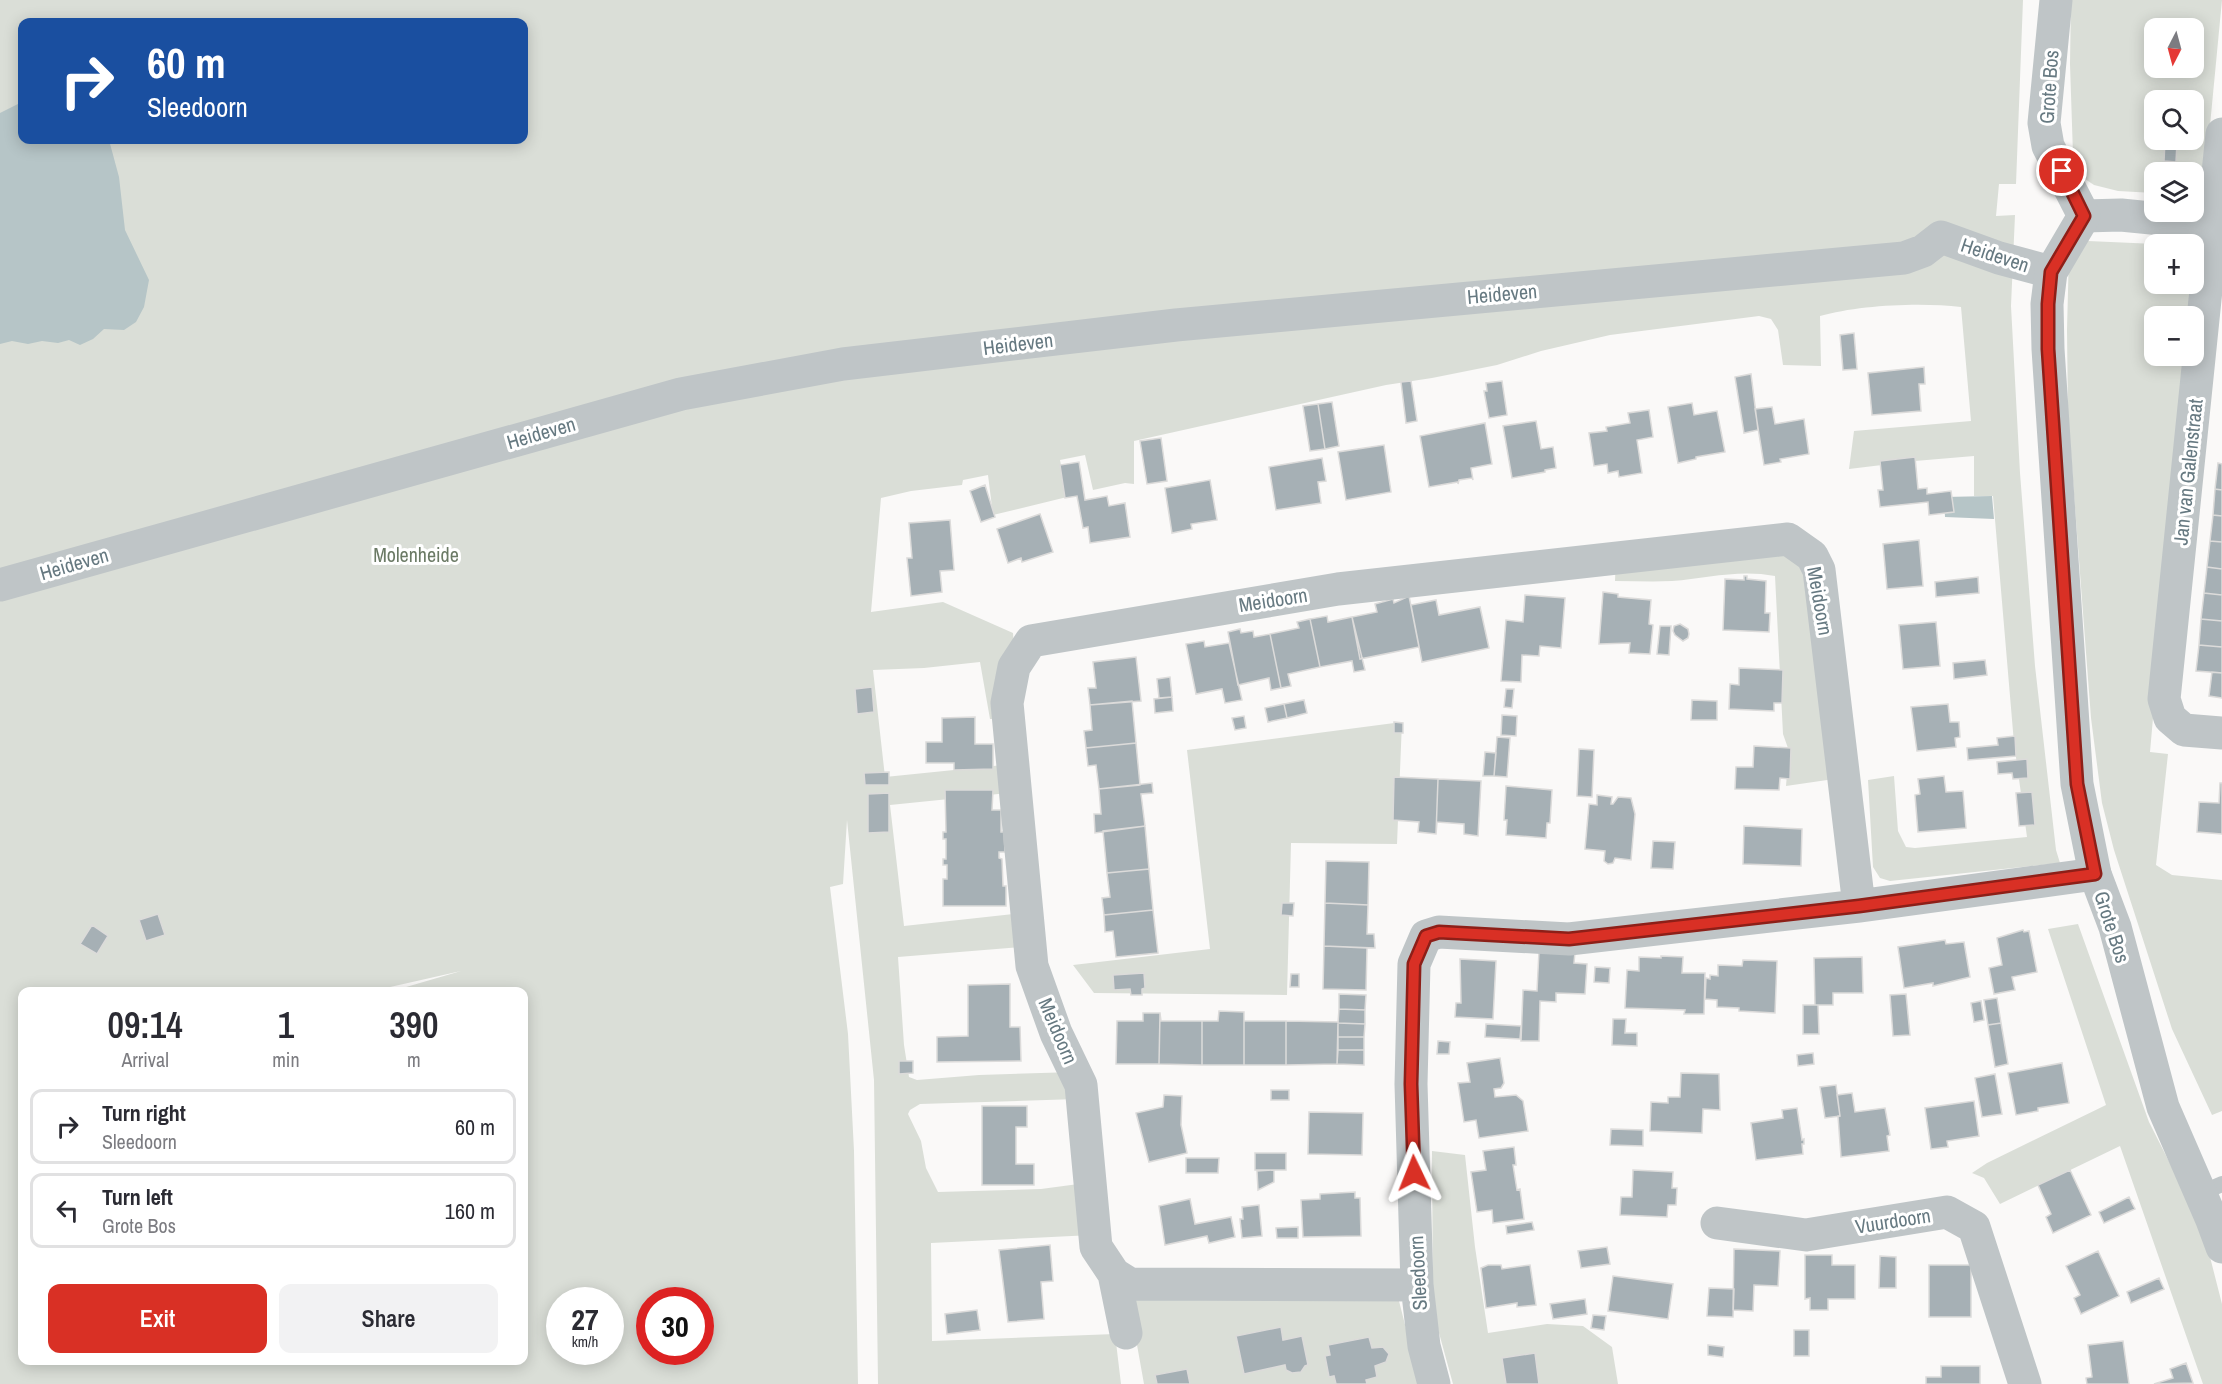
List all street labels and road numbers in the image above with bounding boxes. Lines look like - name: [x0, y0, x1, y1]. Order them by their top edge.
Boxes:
- street label: Grote Bos: [2032, 49, 2065, 125]
- street label: Heideven: [1958, 231, 2033, 278]
- street label: Heideven: [1466, 277, 1538, 310]
- street label: Heideven: [981, 326, 1054, 361]
- street label: Jan van Galenstraat: [2166, 397, 2209, 546]
- street label: Heideven: [503, 410, 578, 455]
- street label: Heideven: [36, 541, 111, 586]
- street label: Meidoorn: [1801, 564, 1840, 637]
- street label: Meidoorn: [1237, 581, 1309, 618]
- street label: Grote Bos: [2088, 888, 2137, 966]
- street label: Meidoorn: [1032, 994, 1084, 1068]
- street label: Vuurdoorn: [1853, 1201, 1933, 1240]
- street label: Sleedoorn: [1402, 1235, 1433, 1311]

